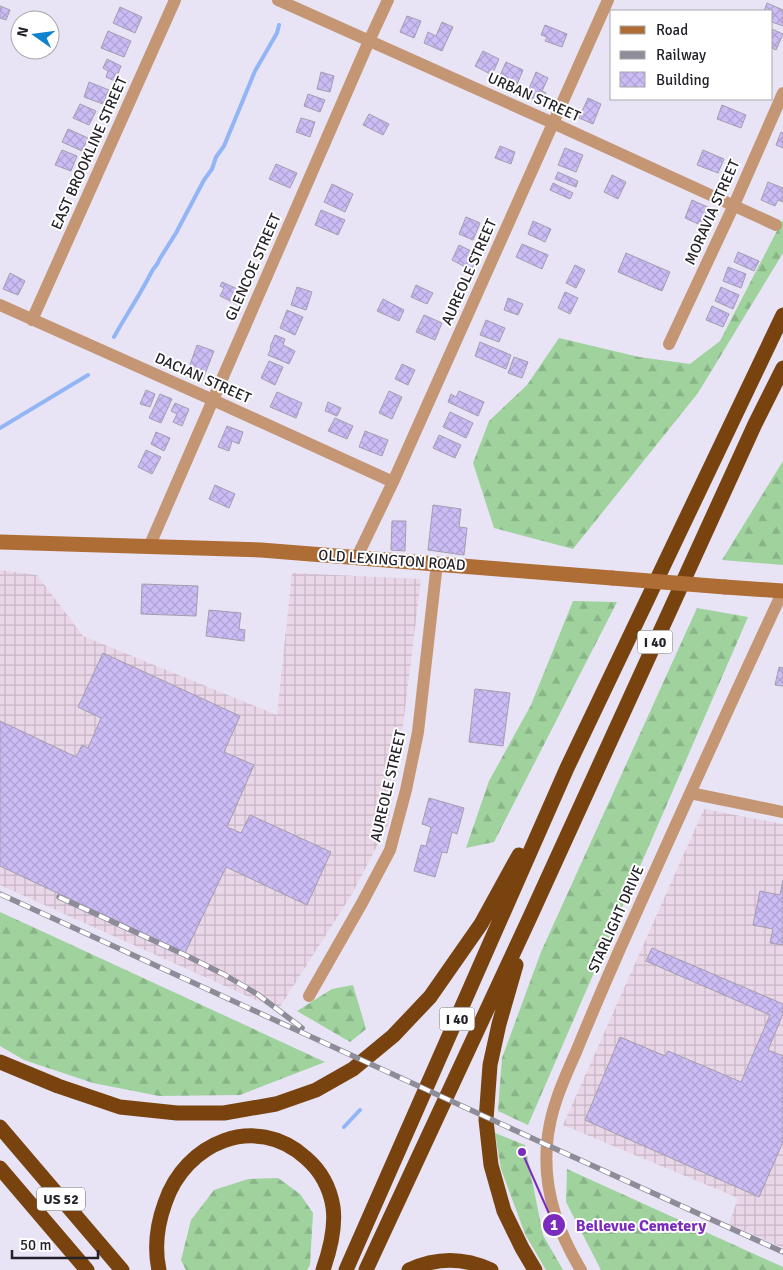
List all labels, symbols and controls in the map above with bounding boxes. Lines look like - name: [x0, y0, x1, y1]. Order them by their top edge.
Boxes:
- north arrow: [10, 10, 60, 60]
- legend: [610, 10, 773, 100]
- text: Road: [656, 21, 688, 39]
- text: N: [13, 25, 32, 39]
- text: Railway: [656, 46, 706, 64]
- street label: URBAN STREET: [485, 69, 584, 126]
- text: Building: [656, 71, 710, 89]
- street label: EAST BROOKLINE STREET: [47, 73, 131, 232]
- street label: MORAVIA STREET: [681, 156, 744, 268]
- street label: GLENCOE STREET: [221, 210, 285, 323]
- street label: AUREOLE STREET: [438, 216, 501, 328]
- street label: DACIAN STREET: [152, 349, 254, 407]
- street label: OLD LEXINGTON ROAD: [318, 546, 466, 574]
- road number: I 40: [638, 630, 672, 654]
- street label: AUREOLE STREET: [366, 728, 410, 844]
- street label: STARLIGHT DRIVE: [584, 863, 648, 975]
- road number: I 40: [440, 1008, 474, 1030]
- road number: US 52: [37, 1188, 85, 1210]
- callout: Bellevue Cemetery: [541, 1209, 717, 1240]
- text: 1: [550, 1216, 558, 1234]
- text: Bellevue Cemetery: [576, 1216, 706, 1236]
- scale bar: [12, 1228, 99, 1260]
- text: 50 m: [20, 1236, 51, 1254]

